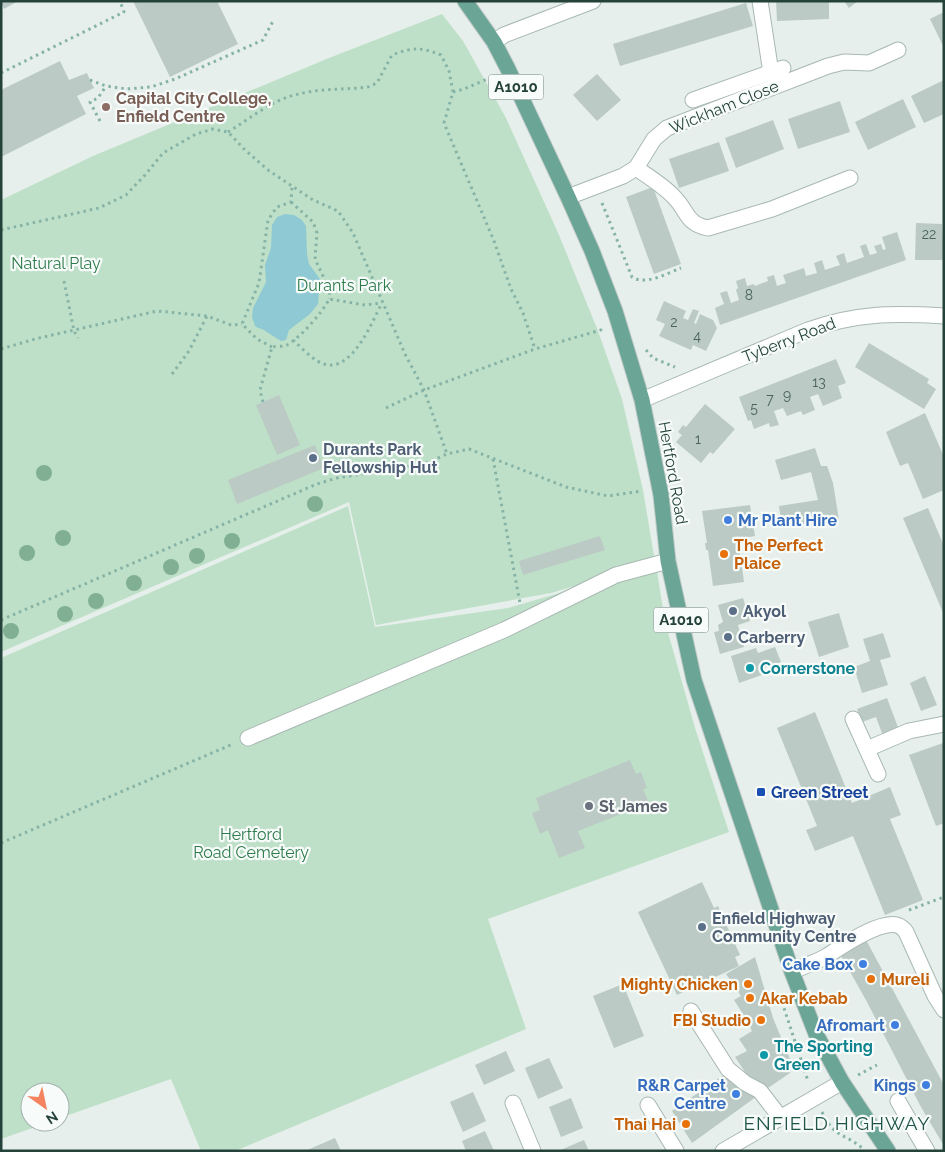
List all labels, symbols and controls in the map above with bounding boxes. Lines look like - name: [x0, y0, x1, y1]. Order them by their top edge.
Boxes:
- road number: A1010: [488, 74, 544, 100]
- street label: Wickham Close: [667, 76, 781, 138]
- place label: Capital City College, Enfield Centre: [116, 89, 271, 126]
- marker: Capital City College, Enfield Centre: [100, 101, 112, 113]
- house number: 22: [922, 226, 936, 242]
- park label: Natural Play: [11, 254, 101, 273]
- park label: Durants Park: [297, 276, 392, 295]
- house number: 8: [745, 287, 753, 303]
- street label: Tyberry Road: [740, 313, 838, 366]
- house number: 2: [670, 314, 678, 330]
- house number: 4: [693, 328, 701, 344]
- house number: 13: [812, 374, 826, 390]
- house number: 9: [783, 387, 791, 403]
- house number: 7: [766, 391, 774, 407]
- house number: 5: [750, 400, 758, 416]
- street label: Hertford Road: [655, 420, 691, 526]
- house number: 1: [695, 431, 701, 447]
- place label: Durants Park Fellowship Hut: [323, 440, 438, 477]
- marker: Durants Park Fellowship Hut: [307, 452, 319, 464]
- place label: Mr Plant Hire: [738, 511, 837, 530]
- marker: Mr Plant Hire: [722, 514, 734, 526]
- place label: The Perfect Plaice: [734, 536, 823, 573]
- marker: The Perfect Plaice: [718, 548, 730, 560]
- place label: Akyol: [743, 602, 787, 621]
- marker: Akyol: [727, 605, 739, 617]
- road number: A1010: [654, 608, 708, 632]
- place label: Carberry: [738, 628, 805, 647]
- marker: Carberry: [722, 631, 734, 643]
- place label: Cornerstone: [760, 659, 856, 678]
- marker: Cornerstone: [744, 662, 756, 674]
- place label: Green Street: [771, 783, 868, 802]
- marker: Green Street: [755, 786, 767, 798]
- place label: St James: [599, 797, 668, 816]
- marker: St James: [583, 800, 595, 812]
- park label: Hertford Road Cemetery: [193, 825, 309, 862]
- place label: Enfield Highway Community Centre: [712, 909, 857, 946]
- marker: Enfield Highway Community Centre: [696, 921, 708, 933]
- place label: Cake Box: [782, 955, 853, 974]
- marker: Cake Box: [857, 958, 869, 970]
- place label: Mureli: [881, 970, 930, 989]
- marker: Mureli: [865, 973, 877, 985]
- place label: Mighty Chicken: [620, 975, 738, 994]
- marker: Mighty Chicken: [742, 978, 754, 990]
- place label: Akar Kebab: [760, 989, 848, 1008]
- marker: Akar Kebab: [744, 992, 756, 1004]
- place label: FBI Studio: [673, 1011, 751, 1030]
- marker: FBI Studio: [755, 1014, 767, 1026]
- place label: Afromart: [816, 1016, 885, 1035]
- marker: Afromart: [889, 1019, 901, 1031]
- place label: The Sporting Green: [774, 1037, 873, 1074]
- marker: The Sporting Green: [758, 1049, 770, 1061]
- place label: R&R Carpet Centre: [637, 1076, 726, 1113]
- place label: Kings: [874, 1076, 916, 1095]
- marker: Kings: [920, 1079, 932, 1091]
- north arrow: [20, 1082, 70, 1132]
- marker: R&R Carpet Centre: [730, 1088, 742, 1100]
- text: N: [43, 1108, 61, 1128]
- district label: ENFIELD HIGHWAY: [743, 1112, 931, 1134]
- place label: Thai Hai: [614, 1115, 676, 1134]
- marker: Thai Hai: [680, 1118, 692, 1130]

